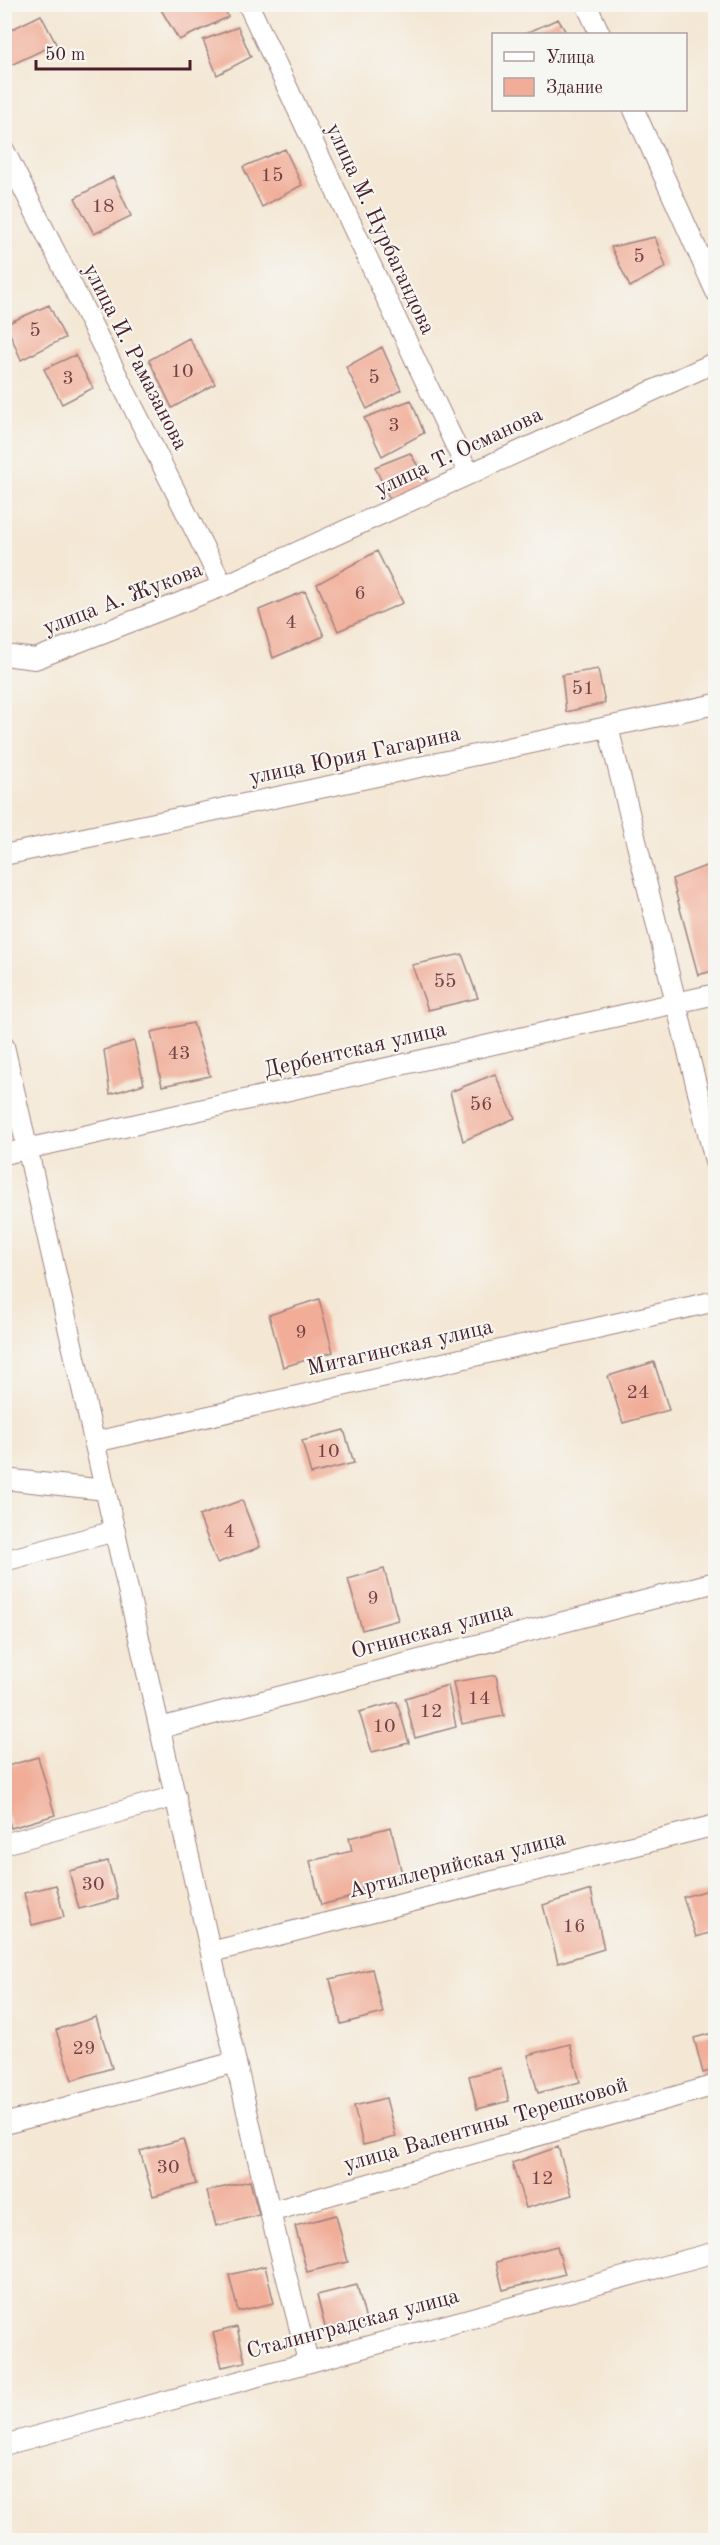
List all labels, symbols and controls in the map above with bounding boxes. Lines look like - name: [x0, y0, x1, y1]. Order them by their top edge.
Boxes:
- scale bar: [36, 33, 190, 71]
- legend: [492, 33, 687, 111]
- text: 50 m: [45, 46, 85, 64]
- text: Улица: [546, 49, 595, 67]
- text: Здание: [546, 79, 603, 97]
- street label: улица М. Нурбагандова: [321, 120, 439, 338]
- house number: 15: [260, 166, 284, 186]
- house number: 18: [91, 197, 115, 217]
- house number: 5: [633, 247, 645, 267]
- street label: улица И. Рамазанова: [78, 260, 192, 454]
- house number: 5: [29, 321, 41, 341]
- house number: 10: [170, 362, 194, 382]
- house number: 5: [368, 368, 380, 388]
- house number: 3: [62, 369, 74, 389]
- street label: улица Т. Османова: [372, 404, 546, 500]
- house number: 3: [388, 416, 400, 436]
- street label: улица А. Жукова: [40, 558, 206, 640]
- house number: 6: [354, 584, 366, 604]
- house number: 4: [285, 613, 297, 633]
- house number: 51: [571, 679, 595, 699]
- street label: улица Юрия Гагарина: [247, 723, 463, 789]
- house number: 55: [433, 972, 457, 992]
- street label: Дербентская улица: [262, 1018, 449, 1082]
- house number: 43: [167, 1044, 191, 1064]
- house number: 56: [469, 1095, 493, 1115]
- street label: Митагинская улица: [305, 1316, 495, 1380]
- house number: 9: [295, 1323, 307, 1343]
- house number: 24: [626, 1383, 650, 1403]
- house number: 10: [316, 1442, 340, 1462]
- house number: 4: [223, 1522, 235, 1542]
- house number: 9: [367, 1589, 379, 1609]
- street label: Огнинская улица: [349, 1599, 515, 1663]
- house number: 14: [467, 1689, 491, 1709]
- house number: 12: [419, 1702, 443, 1722]
- house number: 10: [372, 1717, 396, 1737]
- street label: Артиллерийская улица: [346, 1827, 568, 1903]
- house number: 30: [81, 1875, 105, 1895]
- house number: 16: [562, 1917, 586, 1937]
- house number: 29: [72, 2039, 96, 2059]
- street label: улица Валентины Терешковой: [341, 2074, 631, 2176]
- house number: 30: [156, 2158, 180, 2178]
- house number: 12: [530, 2169, 554, 2189]
- street label: Сталинградская улица: [244, 2285, 462, 2363]

